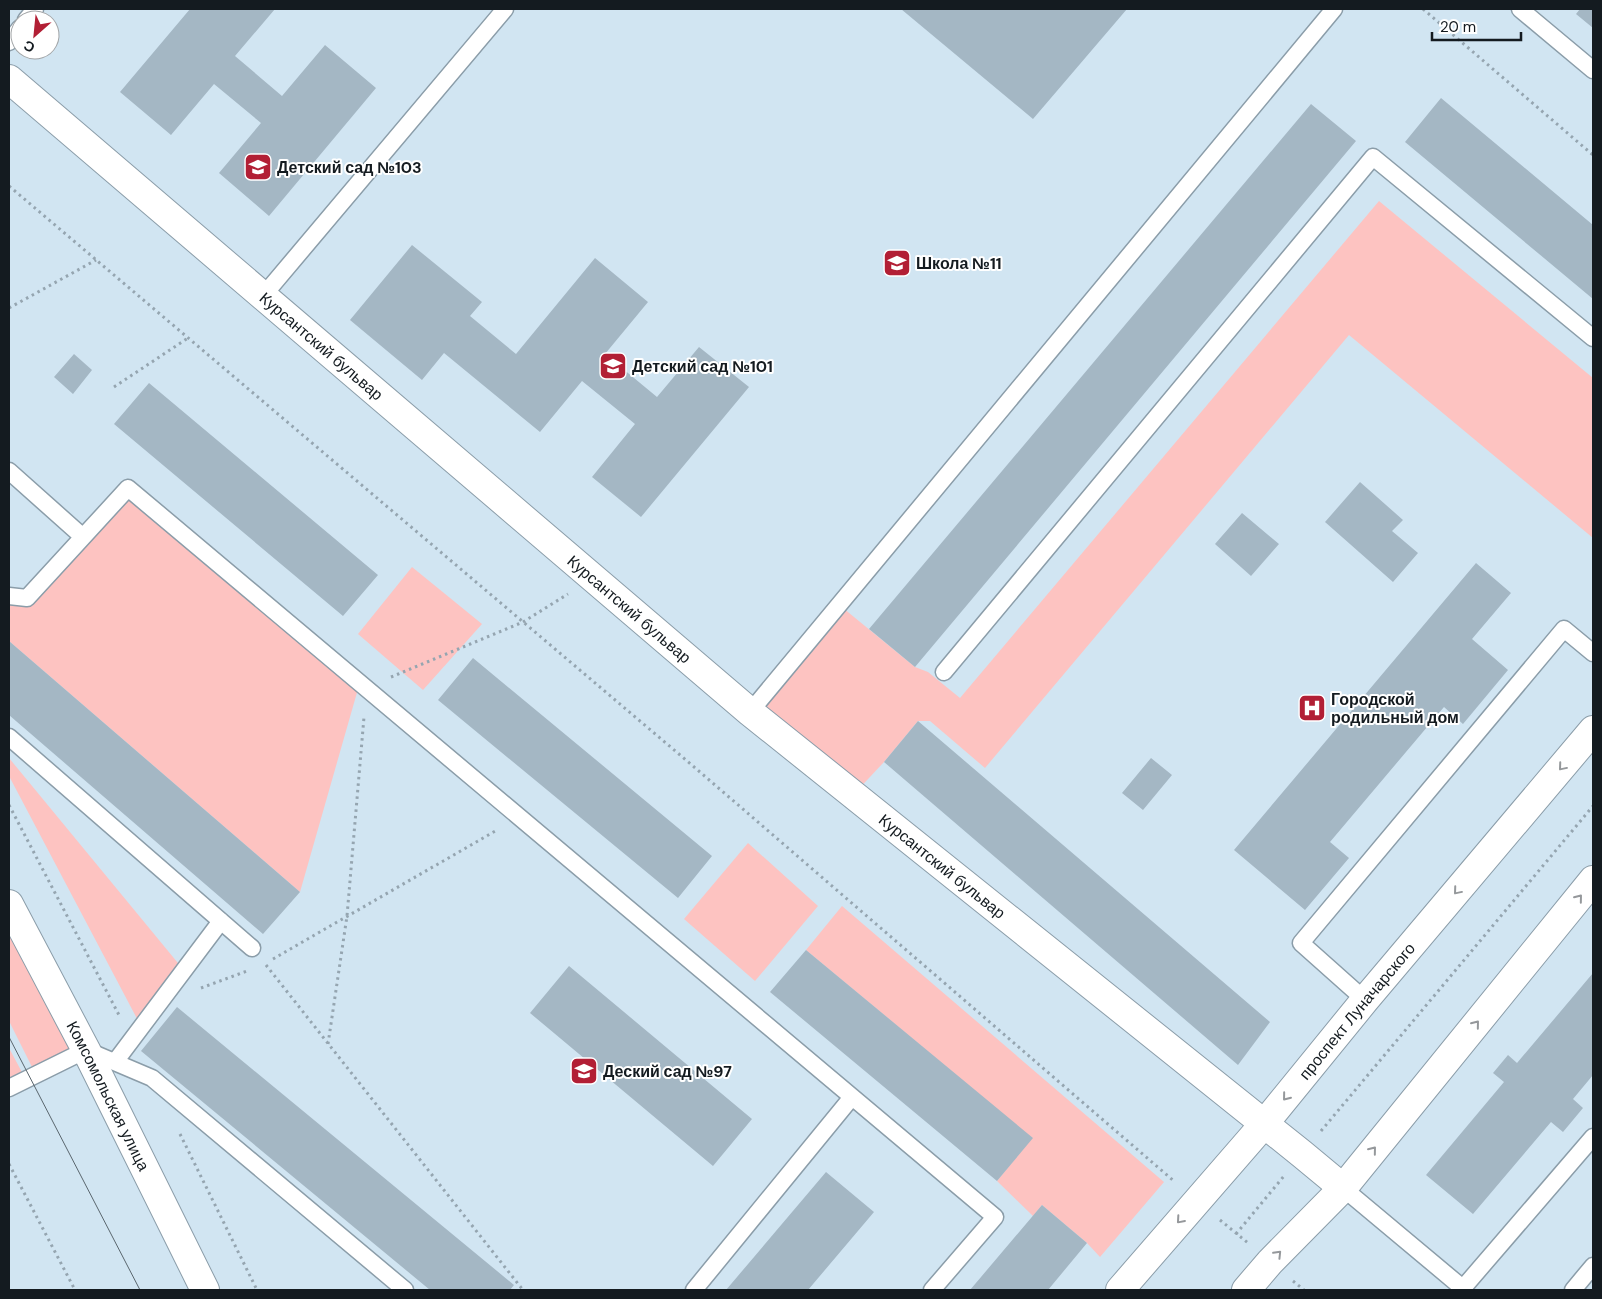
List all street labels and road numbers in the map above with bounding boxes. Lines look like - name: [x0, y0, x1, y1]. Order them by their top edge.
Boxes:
- street label: Курсантский бульвар: [255, 287, 388, 405]
- street label: Курсантский бульвар: [563, 550, 696, 668]
- street label: Курсантский бульвар: [875, 809, 1010, 923]
- street label: проспект Луначарского: [1294, 938, 1420, 1084]
- street label: Комсомольская улица: [62, 1017, 155, 1174]

